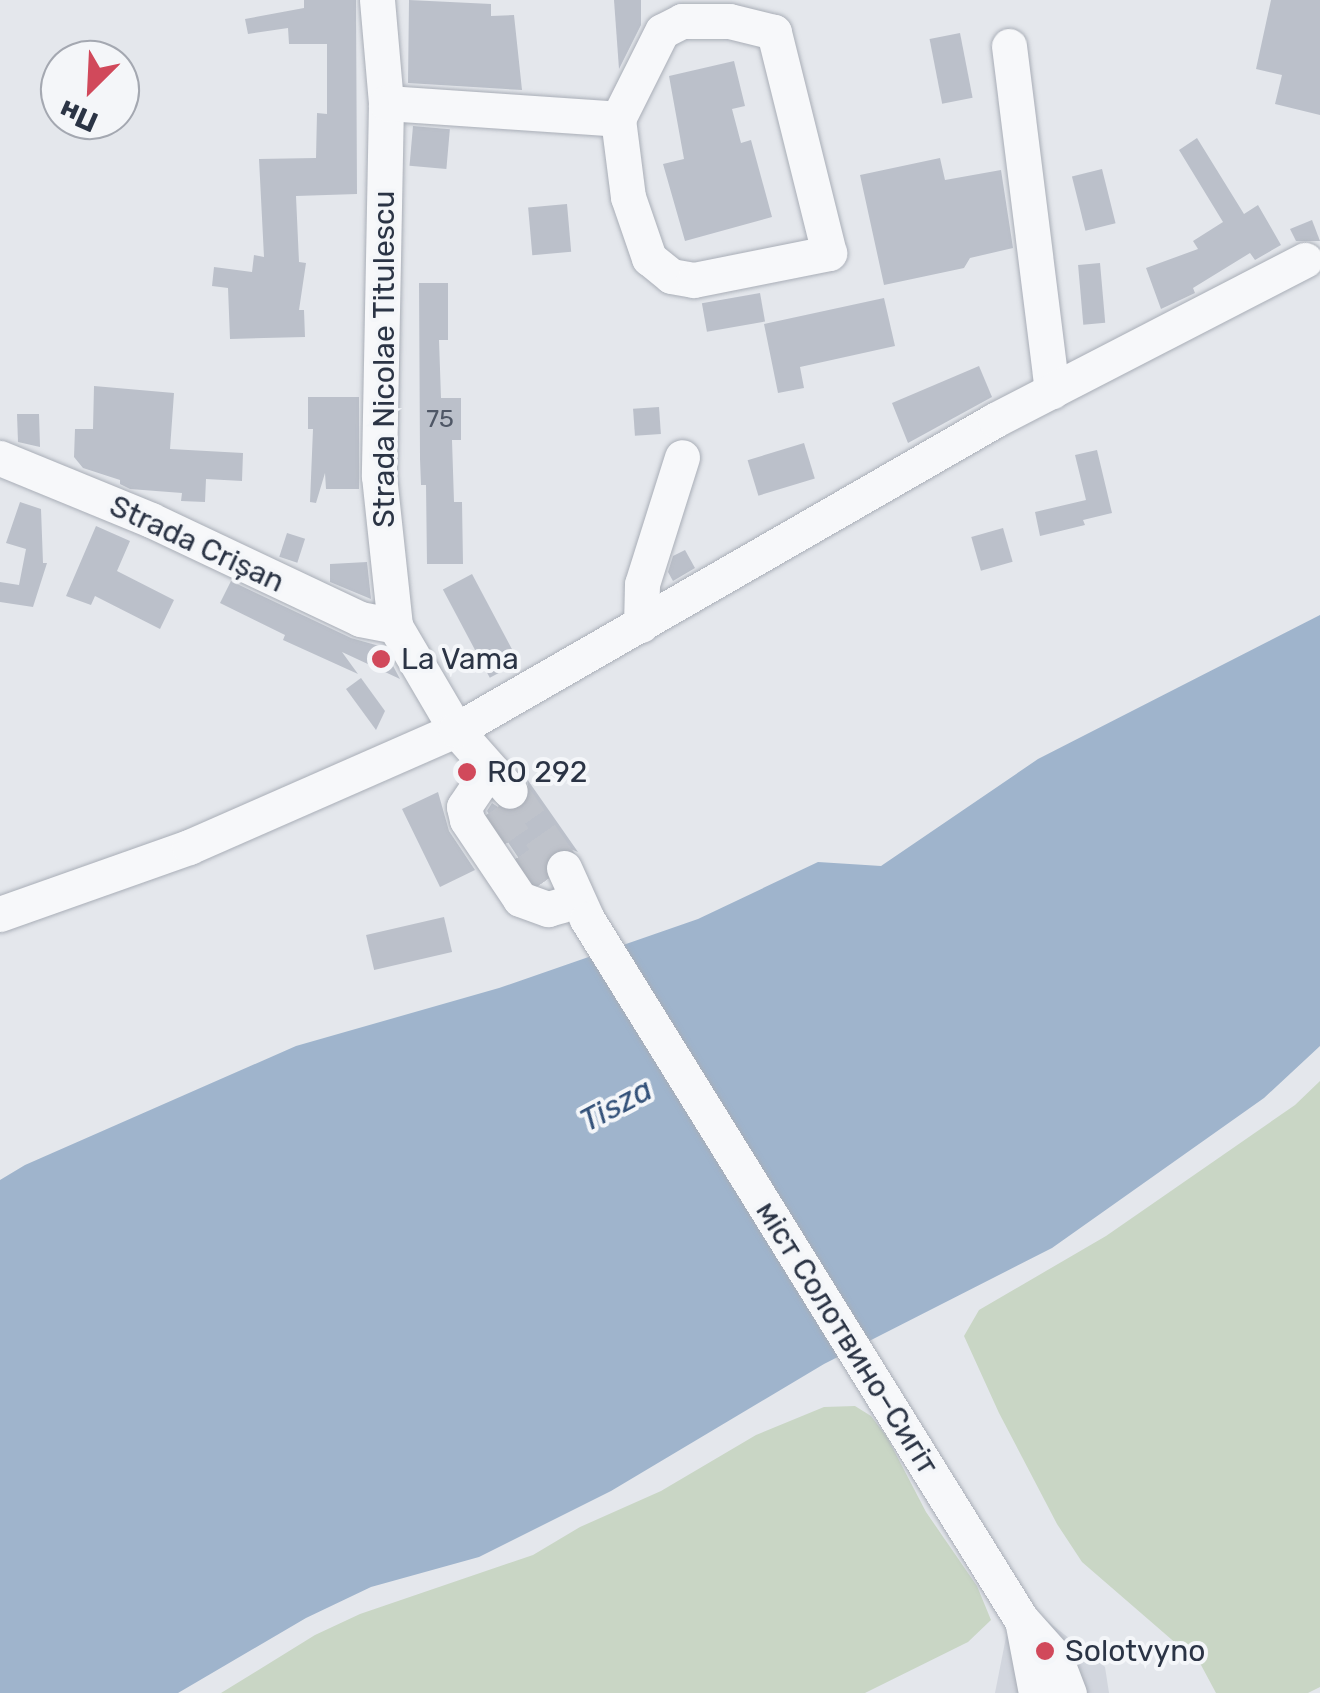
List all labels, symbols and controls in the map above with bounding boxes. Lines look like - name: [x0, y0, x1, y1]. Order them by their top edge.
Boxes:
- north arrow: [40, 40, 140, 140]
- text: Пн: [54, 93, 103, 139]
- street label: Strada Nicolae Titulescu: [366, 190, 402, 528]
- house number: 75: [426, 404, 454, 434]
- street label: Strada Crișan: [104, 488, 290, 600]
- place label: La Vama: [401, 641, 520, 677]
- marker: La Vama: [370, 648, 392, 670]
- place label: RO 292: [487, 754, 587, 790]
- marker: RO 292: [456, 761, 478, 783]
- water label: Tisza: [573, 1070, 659, 1140]
- street label: міст Солотвино–Сигіт: [748, 1195, 946, 1481]
- place label: Solotvyno: [1065, 1633, 1206, 1669]
- marker: Solotvyno: [1034, 1640, 1056, 1662]

